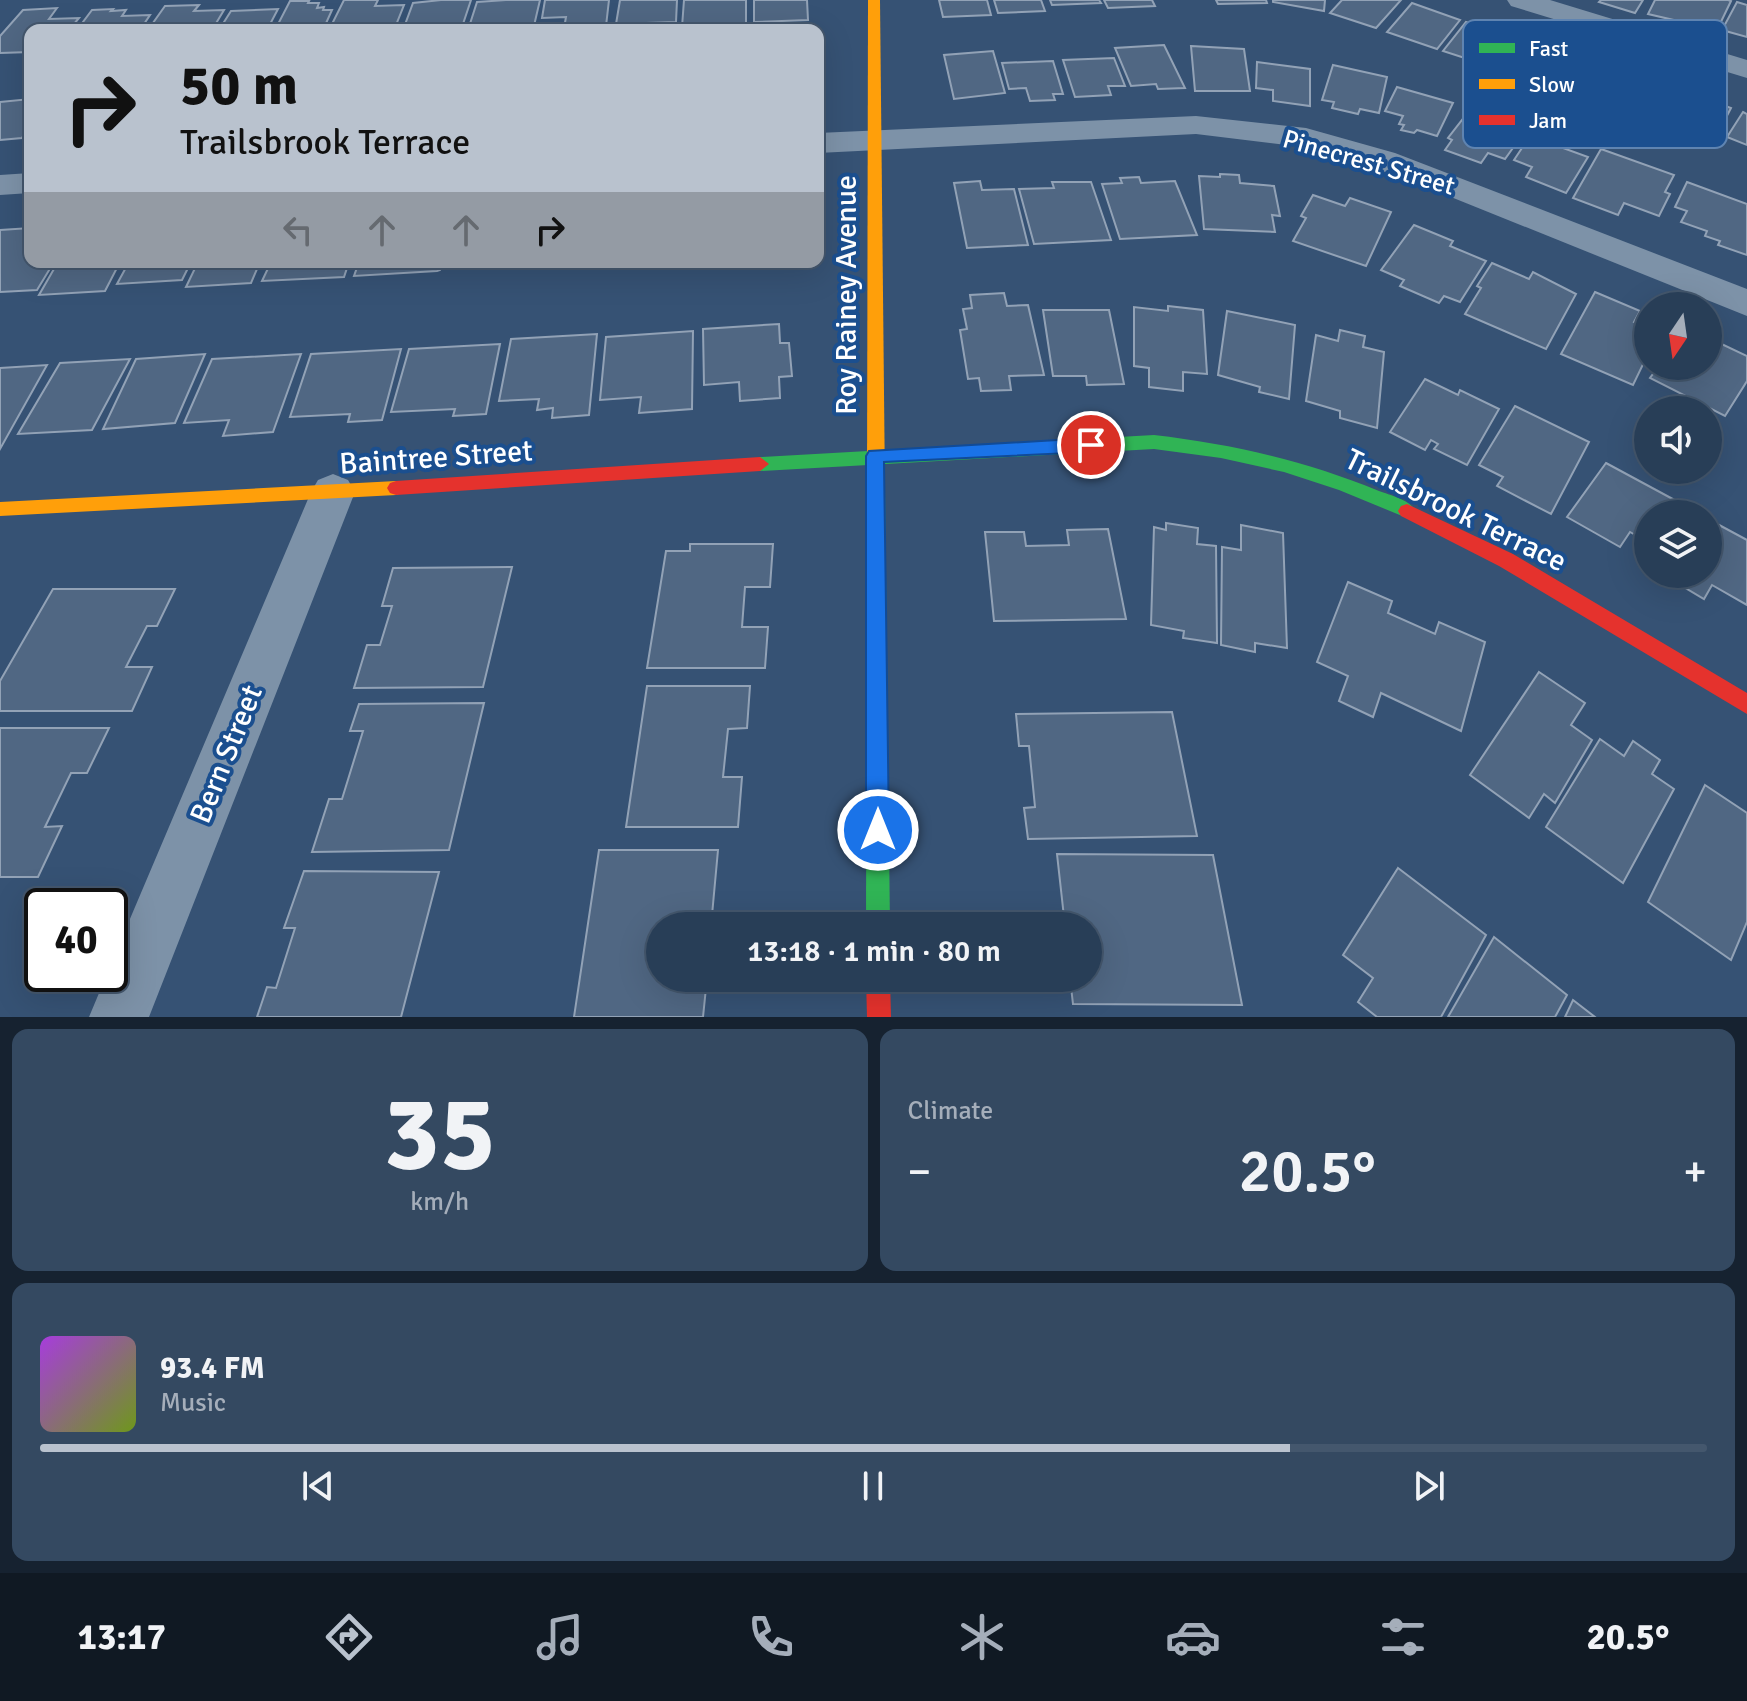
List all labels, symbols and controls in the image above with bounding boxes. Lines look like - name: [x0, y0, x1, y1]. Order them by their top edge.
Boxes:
- legend: [1463, 20, 1727, 148]
- text: Fast: [1529, 35, 1569, 62]
- text: 50 m: [180, 51, 298, 120]
- icon: right: [48, 56, 152, 160]
- text: Slow: [1529, 71, 1575, 98]
- text: Jam: [1529, 107, 1567, 134]
- text: Trailsbrook Terrace: [180, 120, 470, 165]
- street label: Pinecrest Street: [1279, 123, 1458, 203]
- street label: Roy Rainey Avenue: [828, 175, 865, 415]
- icon: left: [276, 208, 320, 252]
- icon: ahead: [360, 208, 404, 252]
- icon: ahead: [444, 208, 488, 252]
- icon: right: [528, 208, 572, 252]
- north arrow: [1634, 292, 1722, 380]
- map controls: [1634, 292, 1722, 588]
- button: sound: [1634, 396, 1722, 484]
- pin: [1057, 411, 1125, 479]
- icon: arrive: [1069, 423, 1113, 467]
- street label: Baintree Street: [338, 432, 534, 483]
- street label: Trailsbrook Terrace: [1339, 441, 1573, 580]
- button: layers: [1634, 500, 1722, 588]
- street label: Bern Street: [182, 680, 271, 828]
- position arrow: [836, 788, 920, 872]
- speed limit sign: 40: [24, 888, 128, 992]
- text: 13:18 · 1 min · 80 m: [747, 933, 1001, 970]
- text: 35: [384, 1070, 496, 1198]
- text: Climate: [908, 1095, 993, 1127]
- text: 20.5°: [1239, 1135, 1376, 1209]
- text: −: [908, 1145, 931, 1199]
- text: +: [1683, 1145, 1707, 1199]
- text: km/h: [410, 1186, 469, 1218]
- text: 93.4 FM: [160, 1350, 265, 1387]
- text: Music: [160, 1387, 226, 1419]
- icon: previous: [296, 1464, 340, 1508]
- icon: pause: [851, 1464, 895, 1508]
- icon: next: [1407, 1464, 1451, 1508]
- icon: directions: [321, 1609, 377, 1665]
- icon: music: [532, 1609, 588, 1665]
- icon: phone: [743, 1609, 799, 1665]
- icon: climate: [954, 1609, 1010, 1665]
- icon: car: [1165, 1609, 1221, 1665]
- icon: filters: [1375, 1609, 1431, 1665]
- text: 13:17: [77, 1615, 166, 1660]
- text: 20.5°: [1586, 1615, 1669, 1660]

